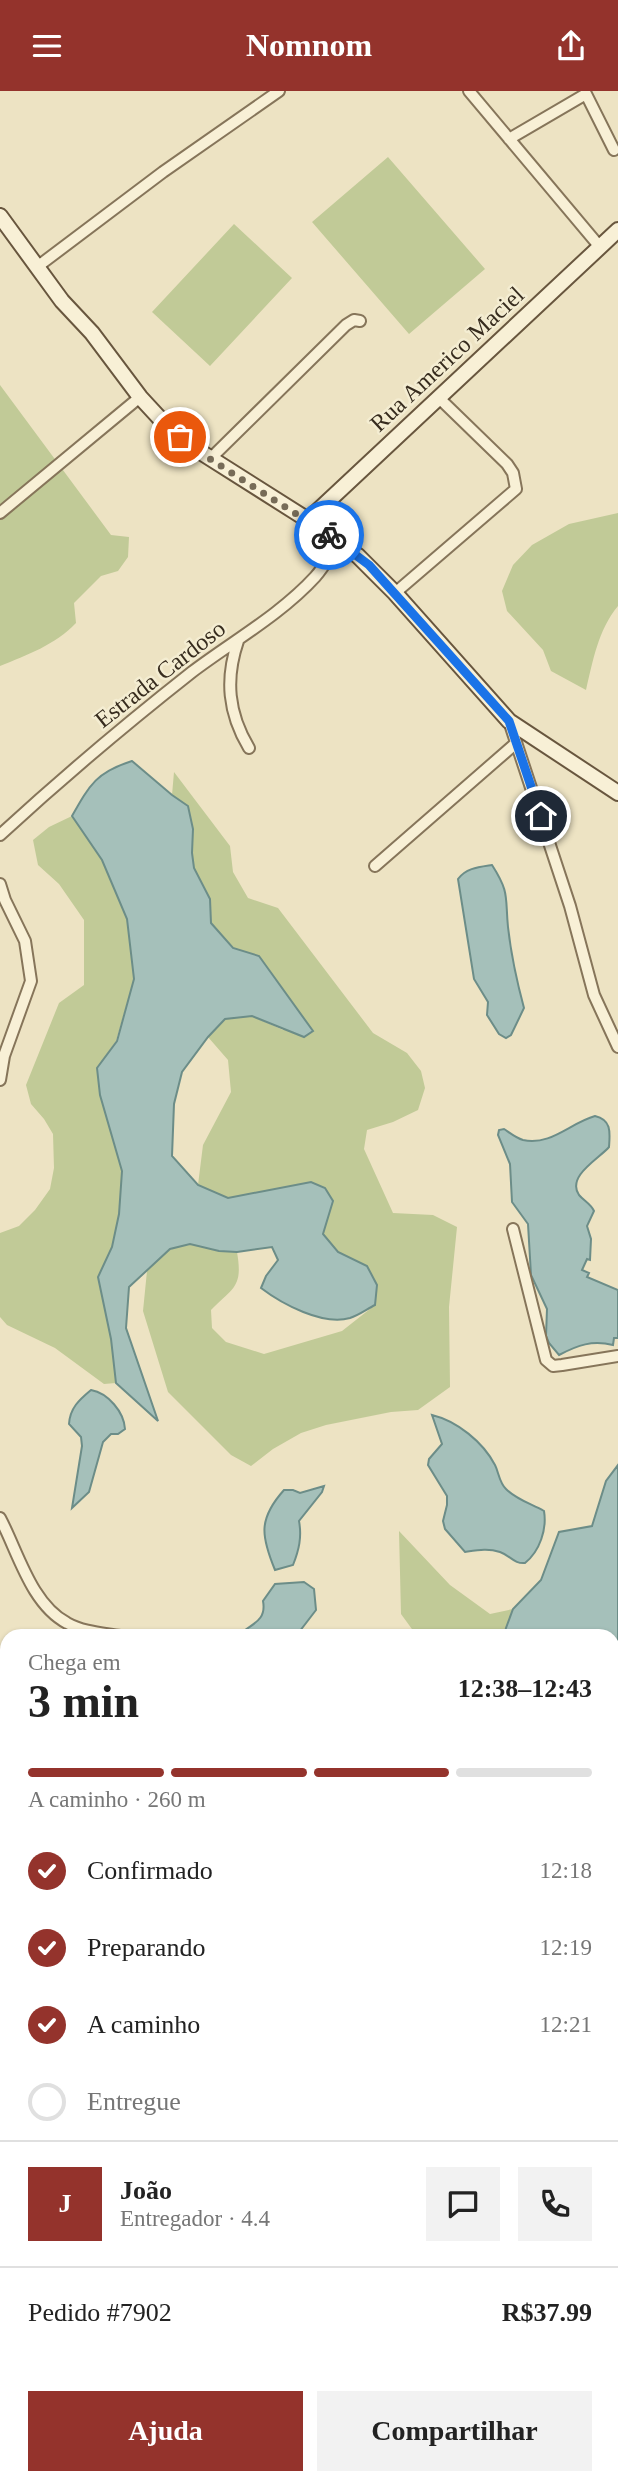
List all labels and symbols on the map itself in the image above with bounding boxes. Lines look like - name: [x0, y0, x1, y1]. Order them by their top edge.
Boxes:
- street label: Rua Americo Maciel: [365, 281, 529, 437]
- pin: [150, 407, 210, 467]
- courier: [294, 500, 364, 570]
- street label: Estrada Cardoso: [90, 615, 230, 733]
- pin: [511, 786, 571, 846]

